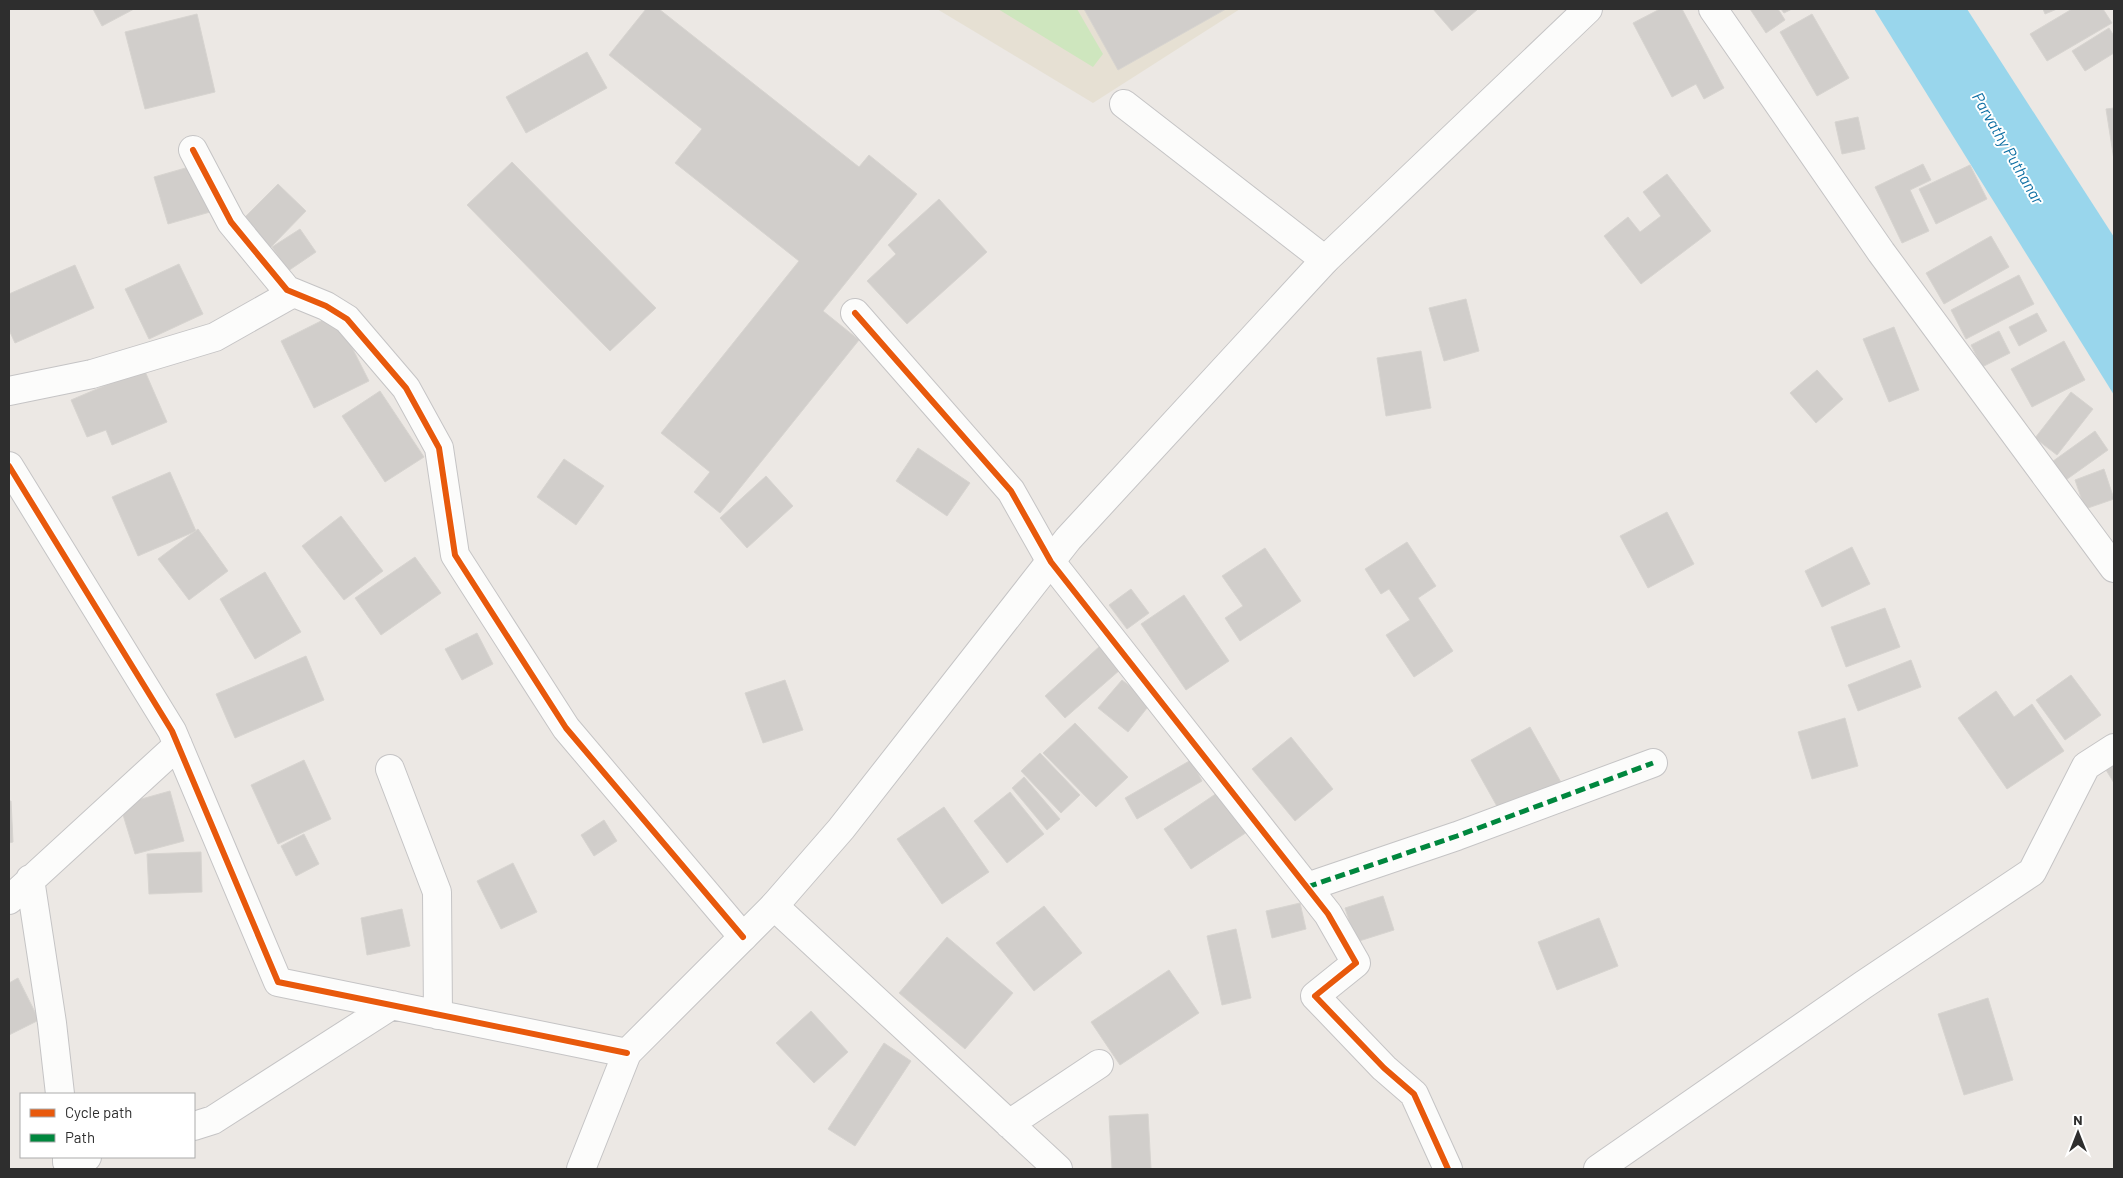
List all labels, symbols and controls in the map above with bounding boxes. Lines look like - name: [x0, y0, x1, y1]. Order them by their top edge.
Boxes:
- water label: Parvathy Puthanar: [1969, 89, 2049, 208]
- legend: [20, 1093, 195, 1158]
- text: Cycle path: [65, 1103, 132, 1121]
- north arrow: [2053, 1108, 2103, 1158]
- text: N: [2073, 1111, 2083, 1128]
- text: Path: [65, 1128, 95, 1146]

